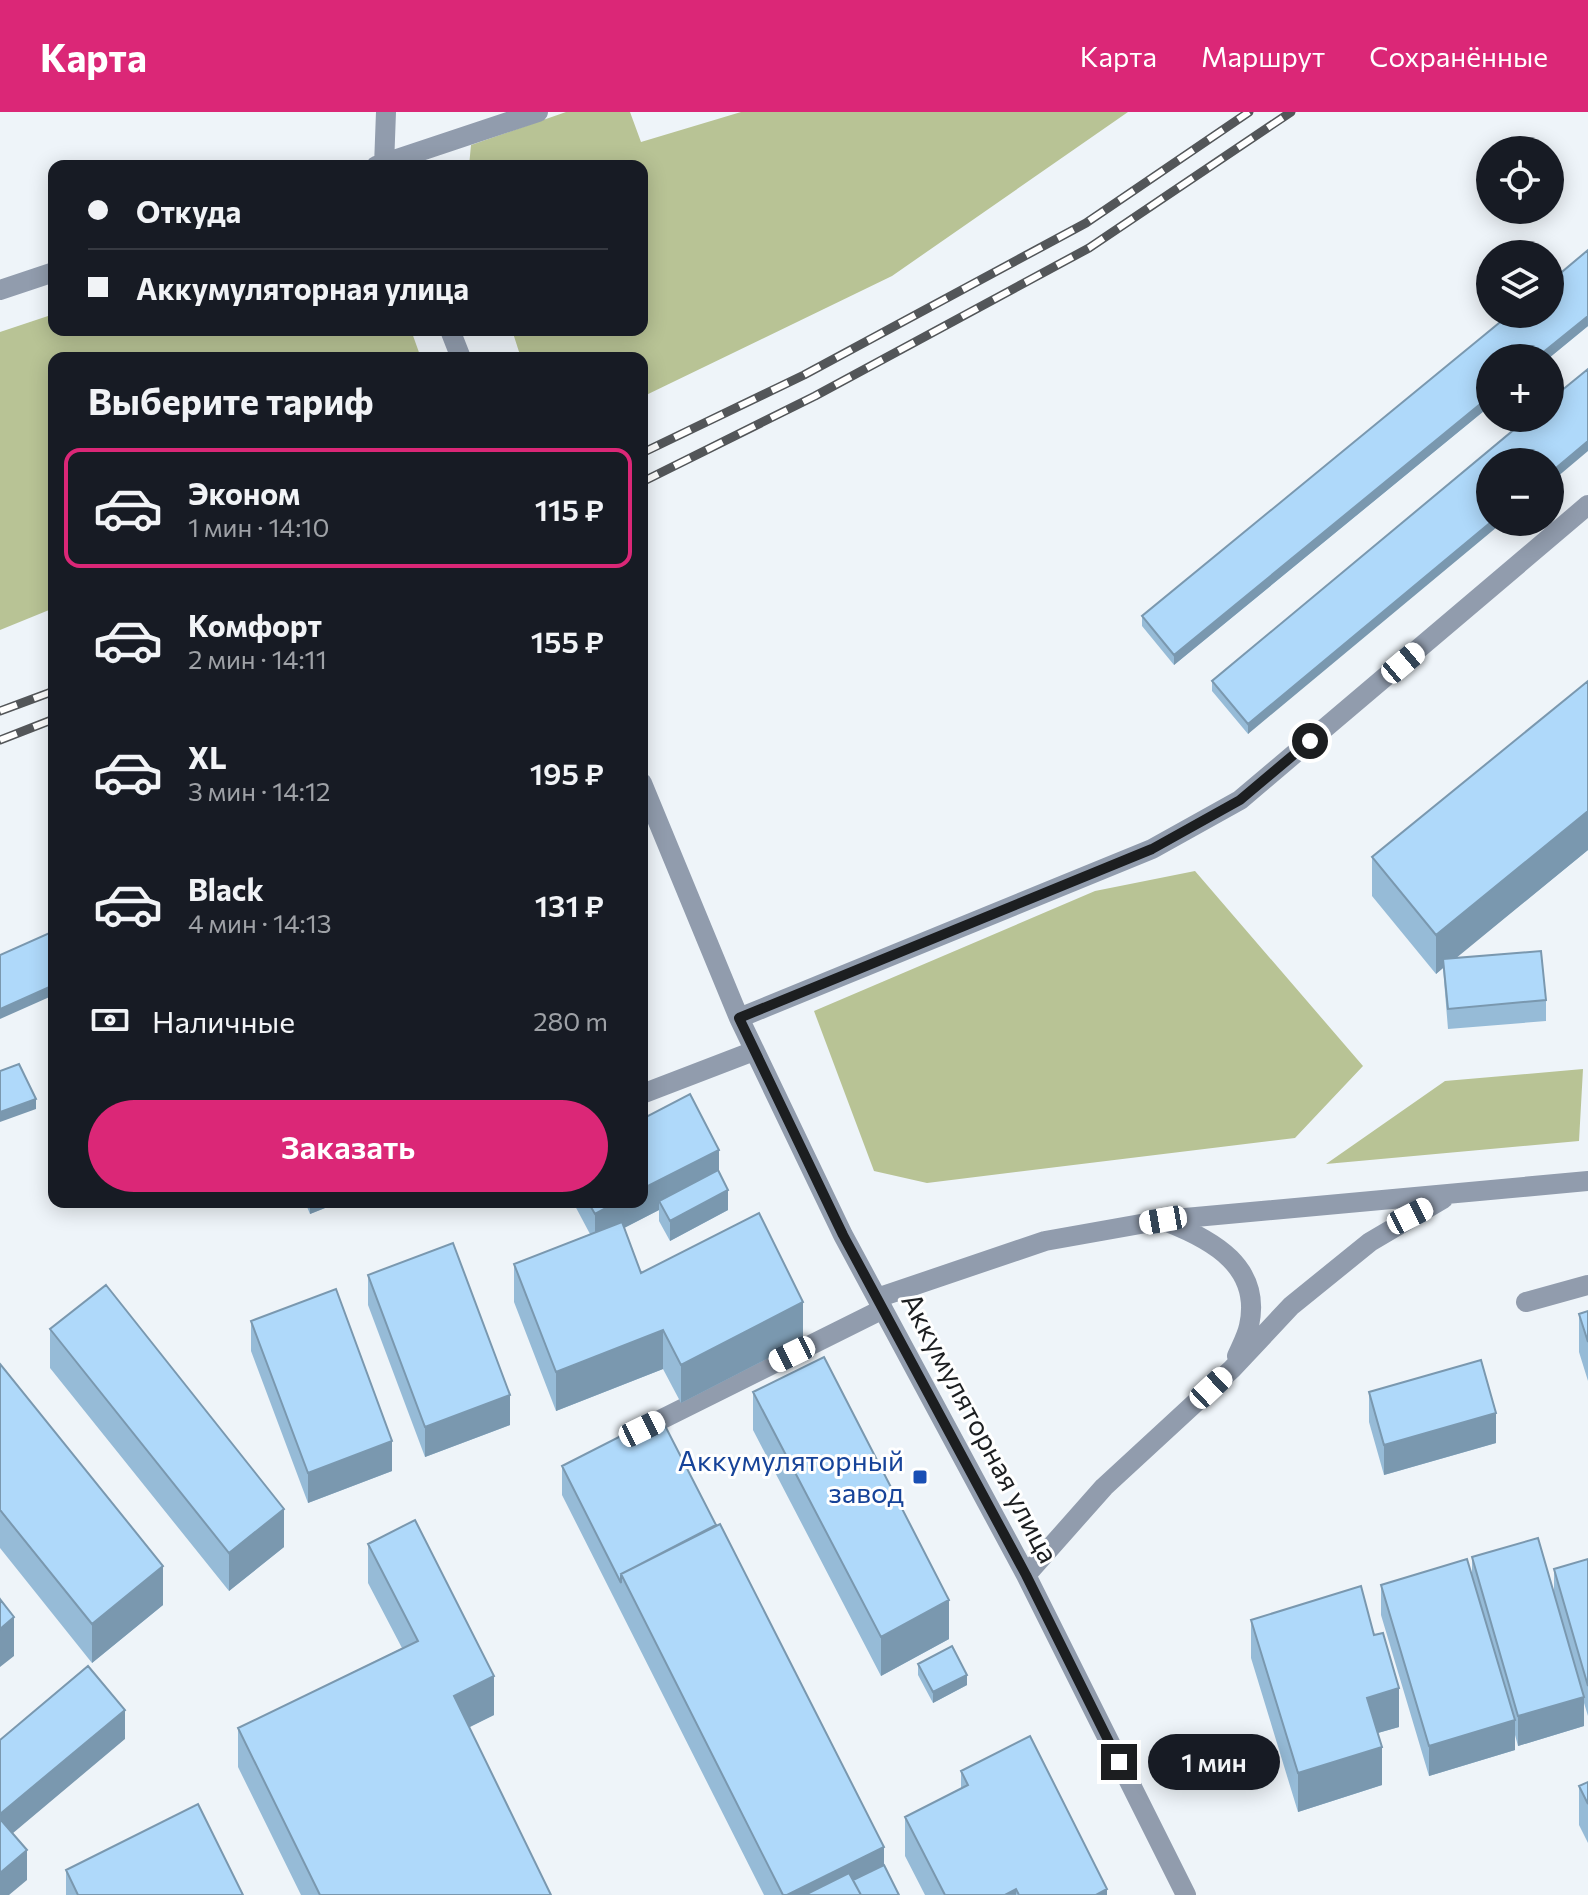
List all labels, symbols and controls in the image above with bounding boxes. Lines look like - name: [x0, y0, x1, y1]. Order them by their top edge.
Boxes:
- text: Карта: [40, 33, 147, 80]
- text: Карта: [1080, 39, 1157, 73]
- text: Маршрут: [1201, 39, 1325, 73]
- text: Сохранённые: [1369, 39, 1548, 73]
- map controls: [1476, 136, 1564, 536]
- button: locate: [1476, 136, 1564, 224]
- text: Откуда: [136, 192, 241, 229]
- button: layers: [1476, 240, 1564, 328]
- text: Аккумуляторная улица: [136, 269, 469, 306]
- button: +: [1476, 344, 1564, 432]
- text: Выберите тариф: [88, 378, 373, 422]
- button: −: [1476, 448, 1564, 536]
- icon: car: [92, 472, 164, 544]
- text: Эконом: [188, 474, 300, 511]
- text: 115 ₽: [535, 490, 604, 527]
- text: 1 мин · 14:10: [188, 511, 329, 542]
- icon: car: [92, 604, 164, 676]
- text: Комфорт: [188, 606, 322, 643]
- text: 155 ₽: [531, 622, 604, 659]
- car: [1377, 638, 1429, 688]
- text: 2 мин · 14:11: [188, 643, 327, 674]
- route start: [1292, 723, 1328, 759]
- icon: car: [92, 736, 164, 808]
- text: XL: [188, 738, 227, 775]
- text: 195 ₽: [530, 754, 604, 791]
- text: 3 мин · 14:12: [188, 775, 331, 806]
- icon: car: [92, 868, 164, 940]
- text: Black: [188, 870, 264, 907]
- text: 131 ₽: [535, 886, 604, 923]
- text: 4 мин · 14:13: [188, 907, 332, 938]
- icon: cash: [88, 998, 132, 1042]
- text: Наличные: [152, 1002, 295, 1039]
- text: 280 m: [533, 1005, 608, 1036]
- button: Заказать: [88, 1100, 608, 1192]
- car: [1383, 1194, 1437, 1238]
- car: [1137, 1204, 1189, 1236]
- street label: Аккумуляторная улица: [895, 1287, 1067, 1568]
- car: [765, 1333, 819, 1375]
- car: [1185, 1363, 1237, 1413]
- car: [615, 1408, 669, 1450]
- place label: Аккумуляторный завод: [678, 1443, 904, 1509]
- marker: Аккумуляторный завод: [911, 1468, 929, 1486]
- callout: 1 мин: [1147, 1734, 1279, 1790]
- route end: [1101, 1744, 1137, 1780]
- text: 1 мин: [1181, 1746, 1247, 1777]

